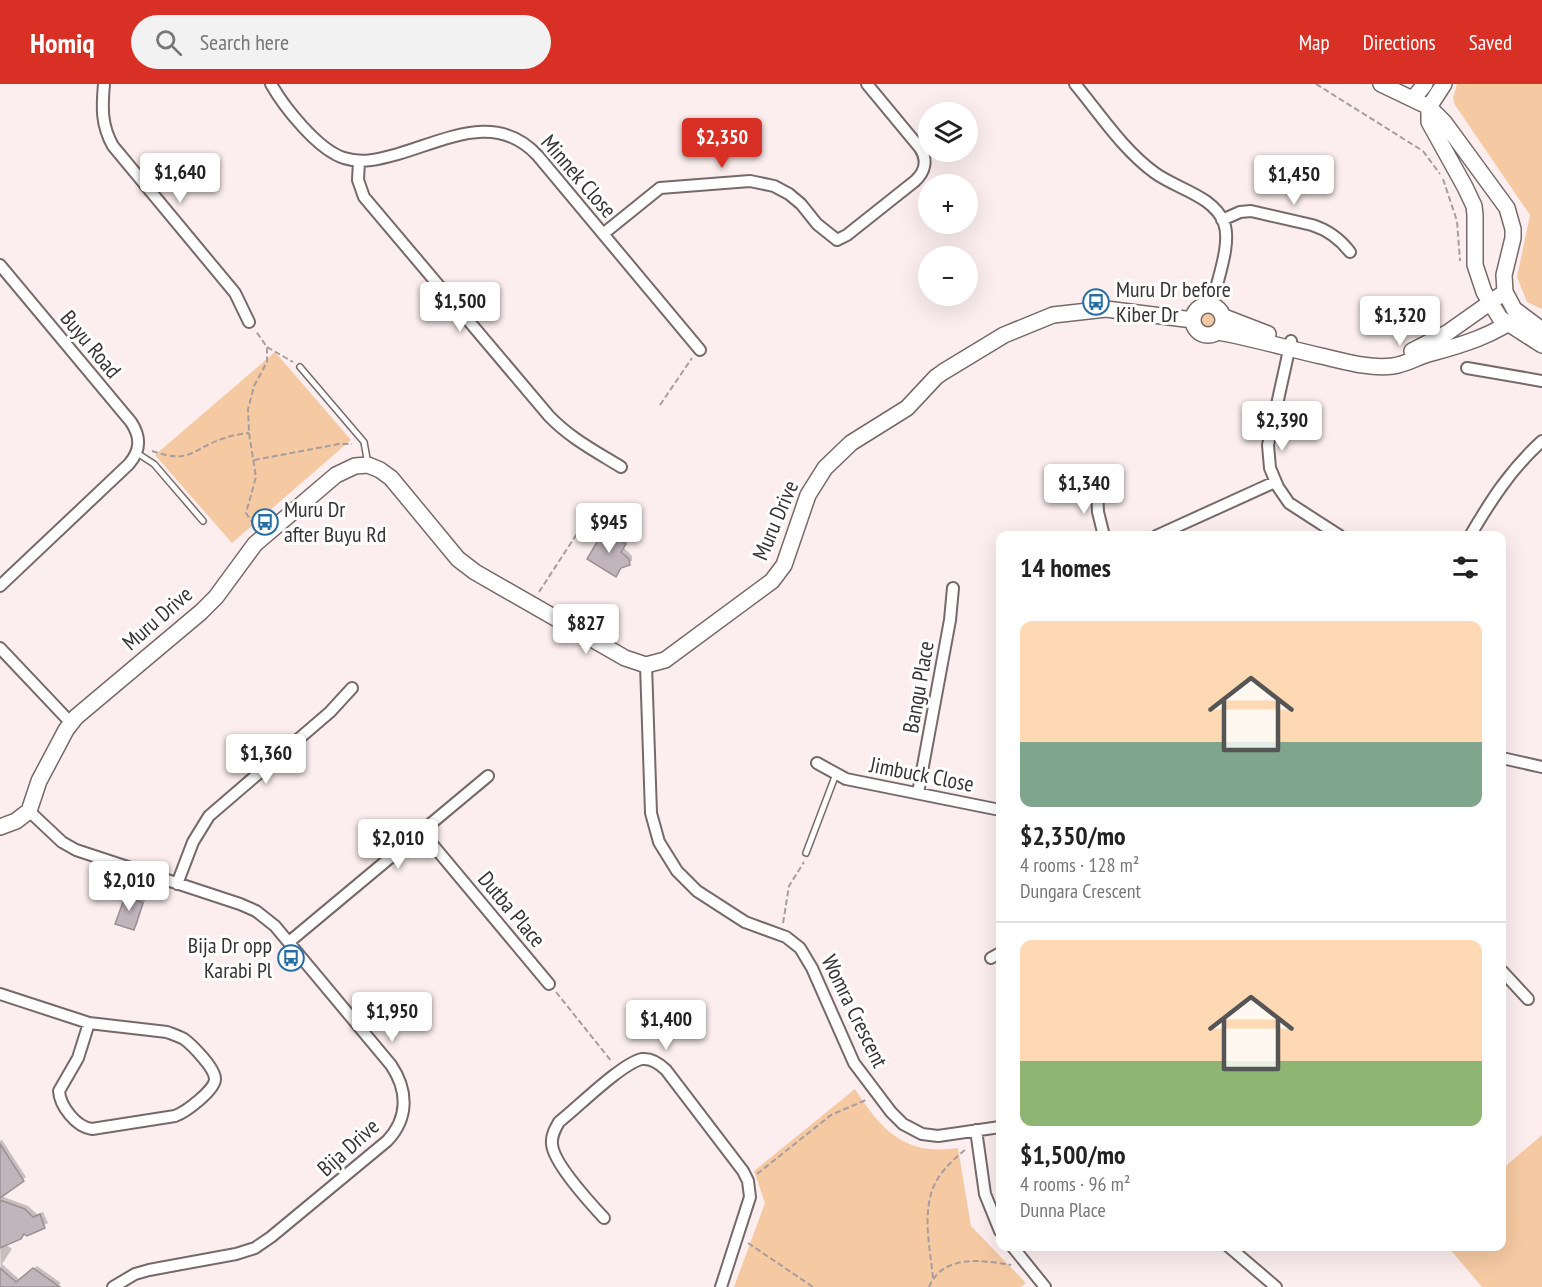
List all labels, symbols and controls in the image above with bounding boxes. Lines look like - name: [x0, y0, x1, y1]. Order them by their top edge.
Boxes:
- search box: [131, 15, 551, 69]
- text: Homiq: [30, 24, 95, 61]
- icon: search: [152, 26, 185, 59]
- text: Search here: [200, 28, 289, 56]
- text: Map: [1299, 29, 1330, 56]
- text: Directions: [1363, 29, 1436, 56]
- text: Saved: [1469, 29, 1512, 56]
- map controls: [918, 102, 978, 306]
- button: layers: [918, 102, 978, 162]
- pin: $2,350: [673, 118, 771, 169]
- text: $2,350: [696, 124, 748, 150]
- street label: Minnek Close: [535, 129, 623, 223]
- pin: $1,640: [131, 153, 229, 204]
- pin: $1,450: [1245, 155, 1343, 206]
- text: $1,640: [154, 159, 206, 185]
- text: $1,450: [1268, 161, 1320, 187]
- button: +: [918, 174, 978, 234]
- button: −: [918, 246, 978, 306]
- place label: Muru Dr before Kiber Dr: [1116, 275, 1231, 328]
- pin: $1,500: [411, 282, 509, 333]
- bus stop icon: Muru Dr before Kiber Dr: [1081, 287, 1111, 317]
- text: $1,500: [434, 288, 486, 314]
- pin: $1,320: [1351, 296, 1449, 347]
- text: $1,320: [1374, 302, 1426, 328]
- street label: Buyu Road: [55, 304, 127, 384]
- pin: $2,390: [1233, 401, 1331, 452]
- text: $2,390: [1256, 407, 1308, 433]
- pin: $1,340: [1035, 464, 1133, 515]
- text: $1,340: [1058, 470, 1110, 496]
- street label: Muru Drive: [746, 476, 804, 564]
- place label: Muru Dr after Buyu Rd: [284, 495, 386, 548]
- pin: $945: [573, 503, 645, 554]
- bus stop icon: Muru Dr after Buyu Rd: [250, 507, 280, 537]
- text: $945: [590, 509, 628, 535]
- text: 14 homes: [1020, 551, 1111, 584]
- icon: filters: [1449, 551, 1482, 584]
- street label: Muru Drive: [116, 580, 198, 656]
- pin: $827: [550, 604, 622, 655]
- text: $827: [567, 610, 605, 636]
- street label: Bangu Place: [896, 639, 940, 735]
- icon: home: [1197, 660, 1305, 768]
- pin: $1,360: [217, 734, 315, 785]
- text: $1,360: [240, 740, 292, 766]
- street label: Jimbuck Close: [867, 750, 976, 798]
- pin: $2,010: [349, 819, 447, 870]
- text: $2,350/mo: [1020, 819, 1126, 852]
- text: $2,010: [372, 825, 424, 851]
- text: 4 rooms · 128 m²: [1020, 852, 1139, 878]
- pin: $2,010: [80, 861, 178, 912]
- street label: Dutba Place: [472, 865, 552, 953]
- text: $2,010: [103, 867, 155, 893]
- text: Dungara Crescent: [1020, 878, 1141, 904]
- place label: Bija Dr opp Karabi Pl: [188, 931, 273, 984]
- bus stop icon: Bija Dr opp Karabi Pl: [276, 943, 306, 973]
- street label: Womra Crescent: [816, 950, 894, 1072]
- icon: home: [1197, 979, 1305, 1087]
- pin: $1,950: [343, 992, 441, 1043]
- text: $1,950: [366, 998, 418, 1024]
- pin: $1,400: [617, 1000, 715, 1051]
- text: $1,400: [640, 1006, 692, 1032]
- street label: Bija Drive: [311, 1112, 385, 1182]
- text: $1,500/mo: [1020, 1138, 1126, 1171]
- text: 4 rooms · 96 m²: [1020, 1171, 1130, 1197]
- text: Dunna Place: [1020, 1197, 1106, 1223]

